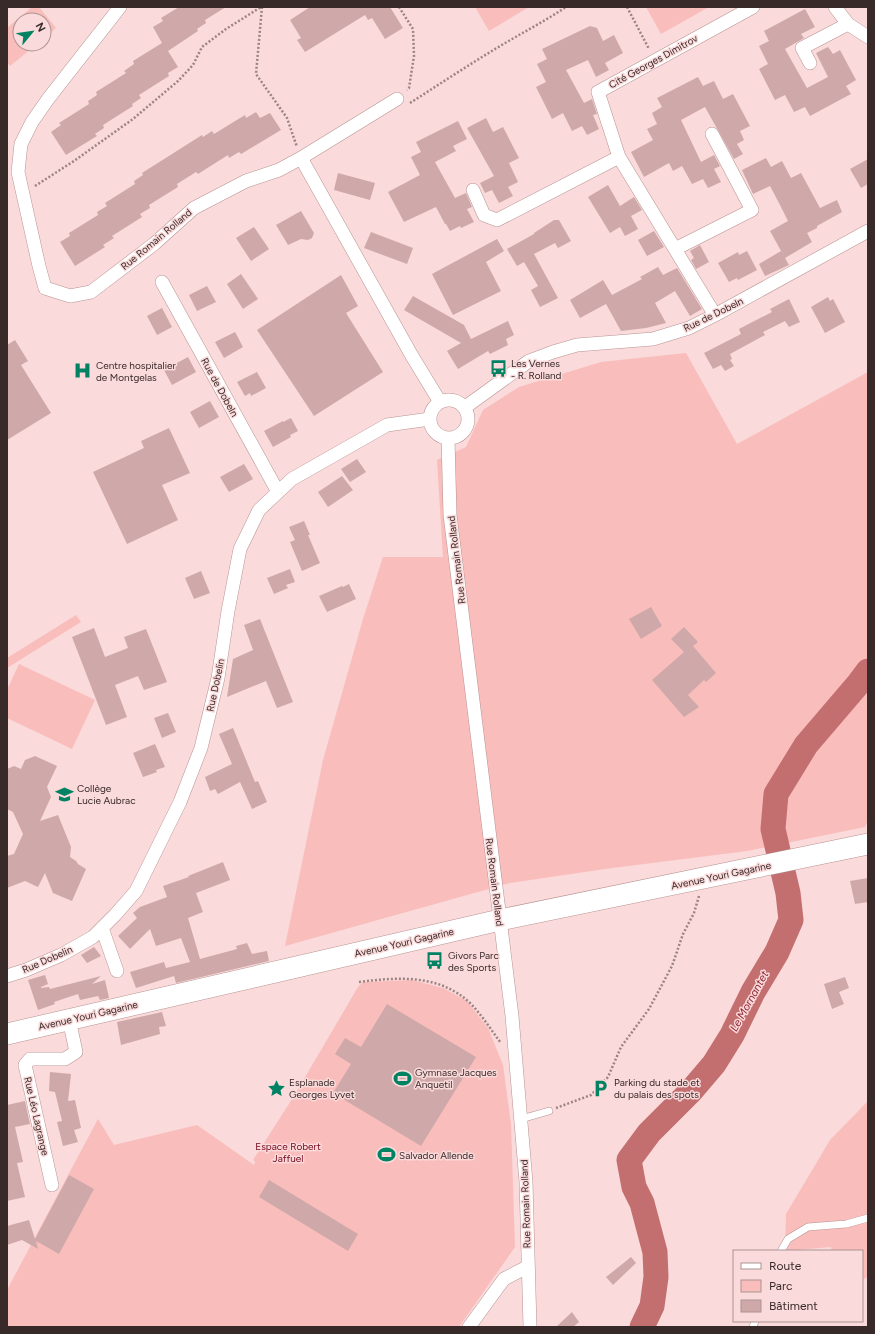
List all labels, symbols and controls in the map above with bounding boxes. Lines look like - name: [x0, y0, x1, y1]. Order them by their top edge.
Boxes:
- north arrow: [12, 12, 52, 52]
- text: N: [33, 21, 48, 34]
- street label: Cité Georges Dimitrov: [606, 31, 701, 91]
- street label: Rue Romain Rolland: [118, 206, 195, 273]
- street label: Rue de Dobeln: [681, 294, 746, 335]
- street label: Rue de Dobeln: [198, 356, 241, 419]
- place label: Les Vernes - R. Rolland: [511, 357, 562, 382]
- place label: Centre hospitalier de Montgelas: [96, 359, 176, 384]
- bus stop icon: Les Vernes - R. Rolland: [488, 359, 508, 379]
- hospital icon: Centre hospitalier de Montgelas: [73, 361, 93, 381]
- street label: Rue Romain Rolland: [445, 515, 468, 605]
- street label: Rue Dobelin: [204, 657, 228, 713]
- place label: Collège Lucie Aubrac: [77, 782, 136, 807]
- school or university icon: Collège Lucie Aubrac: [54, 784, 74, 804]
- street label: Rue Romain Rolland: [483, 837, 506, 927]
- street label: Avenue Youri Gagarine: [670, 858, 773, 892]
- street label: Avenue Youri Gagarine: [353, 925, 456, 960]
- street label: Rue Dobelin: [20, 942, 75, 976]
- place label: Givors Parc des Sports: [448, 949, 499, 974]
- bus stop icon: Givors Parc des Sports: [425, 951, 445, 971]
- water label: Le Mornantet: [727, 968, 772, 1034]
- street label: Avenue Youri Gagarine: [37, 998, 140, 1033]
- place label: Gymnase Jacques Anquetil: [415, 1066, 497, 1091]
- sports icon: Gymnase Jacques Anquetil: [392, 1068, 412, 1088]
- street label: Rue Léo Lagrange: [21, 1076, 52, 1157]
- place label: Esplanade Georges Lyvet: [289, 1076, 355, 1101]
- place label: Parking du stade et du palais des spots: [614, 1076, 700, 1101]
- place icon: Esplanade Georges Lyvet: [266, 1078, 286, 1098]
- parking icon: Parking du stade et du palais des spots: [591, 1078, 611, 1098]
- park label: Espace Robert Jaffuel: [255, 1140, 321, 1165]
- sports icon: Salvador Allende: [376, 1145, 396, 1165]
- place label: Salvador Allende: [399, 1149, 474, 1162]
- street label: Rue Romain Rolland: [517, 1159, 534, 1249]
- legend: [733, 1250, 863, 1322]
- text: Route: [769, 1259, 802, 1273]
- text: Parc: [769, 1279, 793, 1293]
- text: Bâtiment: [769, 1299, 818, 1313]

